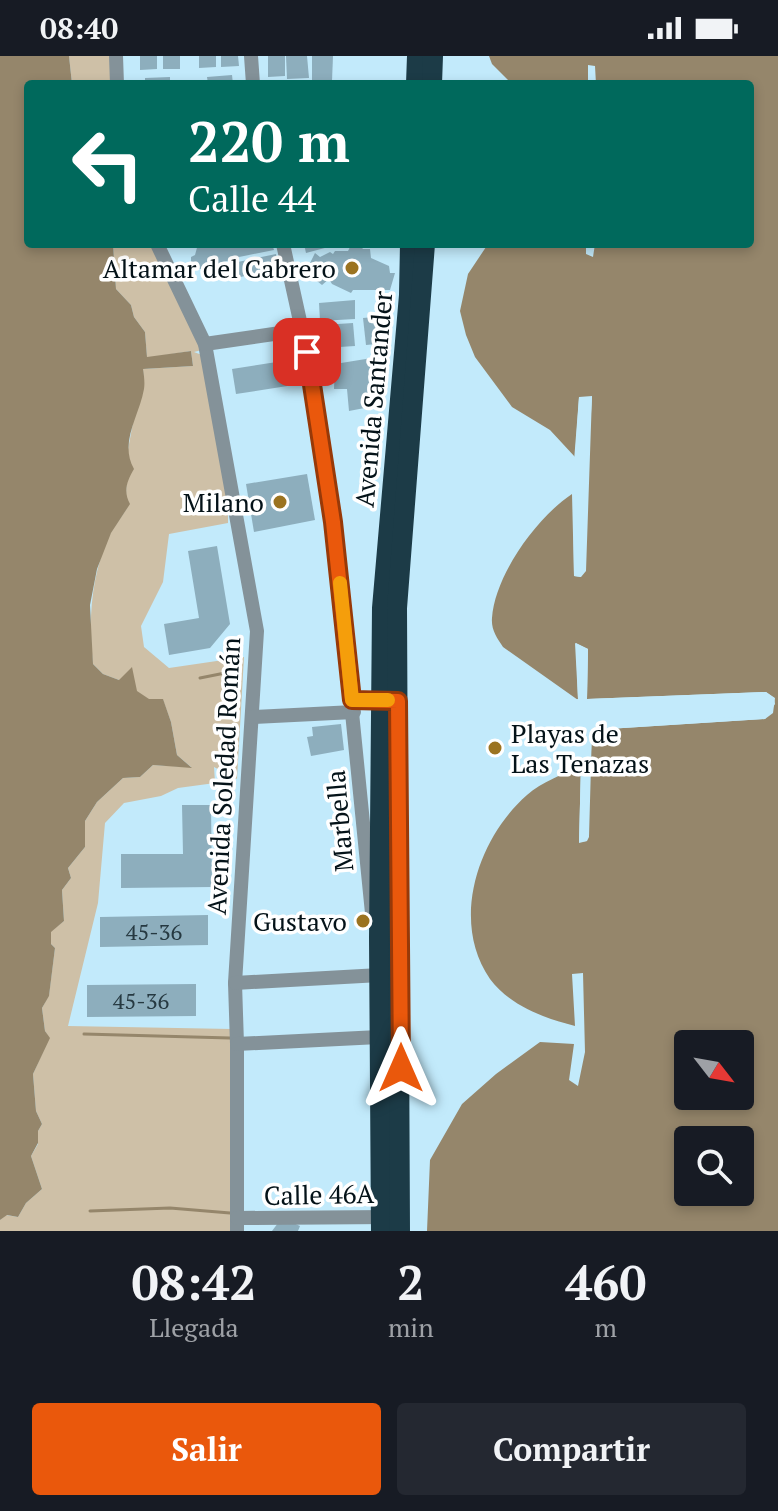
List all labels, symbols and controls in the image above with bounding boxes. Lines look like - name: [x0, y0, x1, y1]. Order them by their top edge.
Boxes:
- text: 08:40: [40, 8, 118, 48]
- text: 220 m: [188, 104, 350, 178]
- icon: left: [56, 112, 160, 216]
- text: Calle 44: [188, 175, 316, 222]
- place label: Altamar del Cabrero: [103, 251, 336, 285]
- marker: Altamar del Cabrero: [343, 259, 361, 277]
- street label: Avenida Santander: [347, 289, 399, 509]
- pin: [273, 318, 341, 386]
- icon: arrive: [285, 330, 329, 374]
- place label: Milano: [183, 485, 264, 519]
- marker: Milano: [271, 493, 289, 511]
- street label: Avenida Soledad Román: [199, 636, 247, 916]
- place label: Playas de Las Tenazas: [511, 716, 649, 780]
- marker: Playas de Las Tenazas: [486, 739, 504, 757]
- street label: Marbella: [318, 769, 360, 873]
- place label: Gustavo: [253, 904, 347, 938]
- marker: Gustavo: [354, 912, 372, 930]
- house number: 45-36: [126, 917, 182, 946]
- house number: 45-36: [113, 986, 169, 1015]
- position arrow: [359, 1026, 443, 1110]
- north arrow: [674, 1030, 754, 1110]
- map controls: [674, 1030, 754, 1206]
- button: search: [674, 1126, 754, 1206]
- street label: Calle 46A: [264, 1176, 375, 1212]
- text: 08:42: [131, 1250, 256, 1314]
- text: 2: [397, 1250, 424, 1314]
- text: 460: [565, 1250, 647, 1314]
- text: Llegada: [149, 1310, 239, 1344]
- text: min: [388, 1310, 434, 1344]
- text: m: [595, 1310, 617, 1344]
- button: Salir: [32, 1403, 381, 1495]
- button: Compartir: [397, 1403, 746, 1495]

